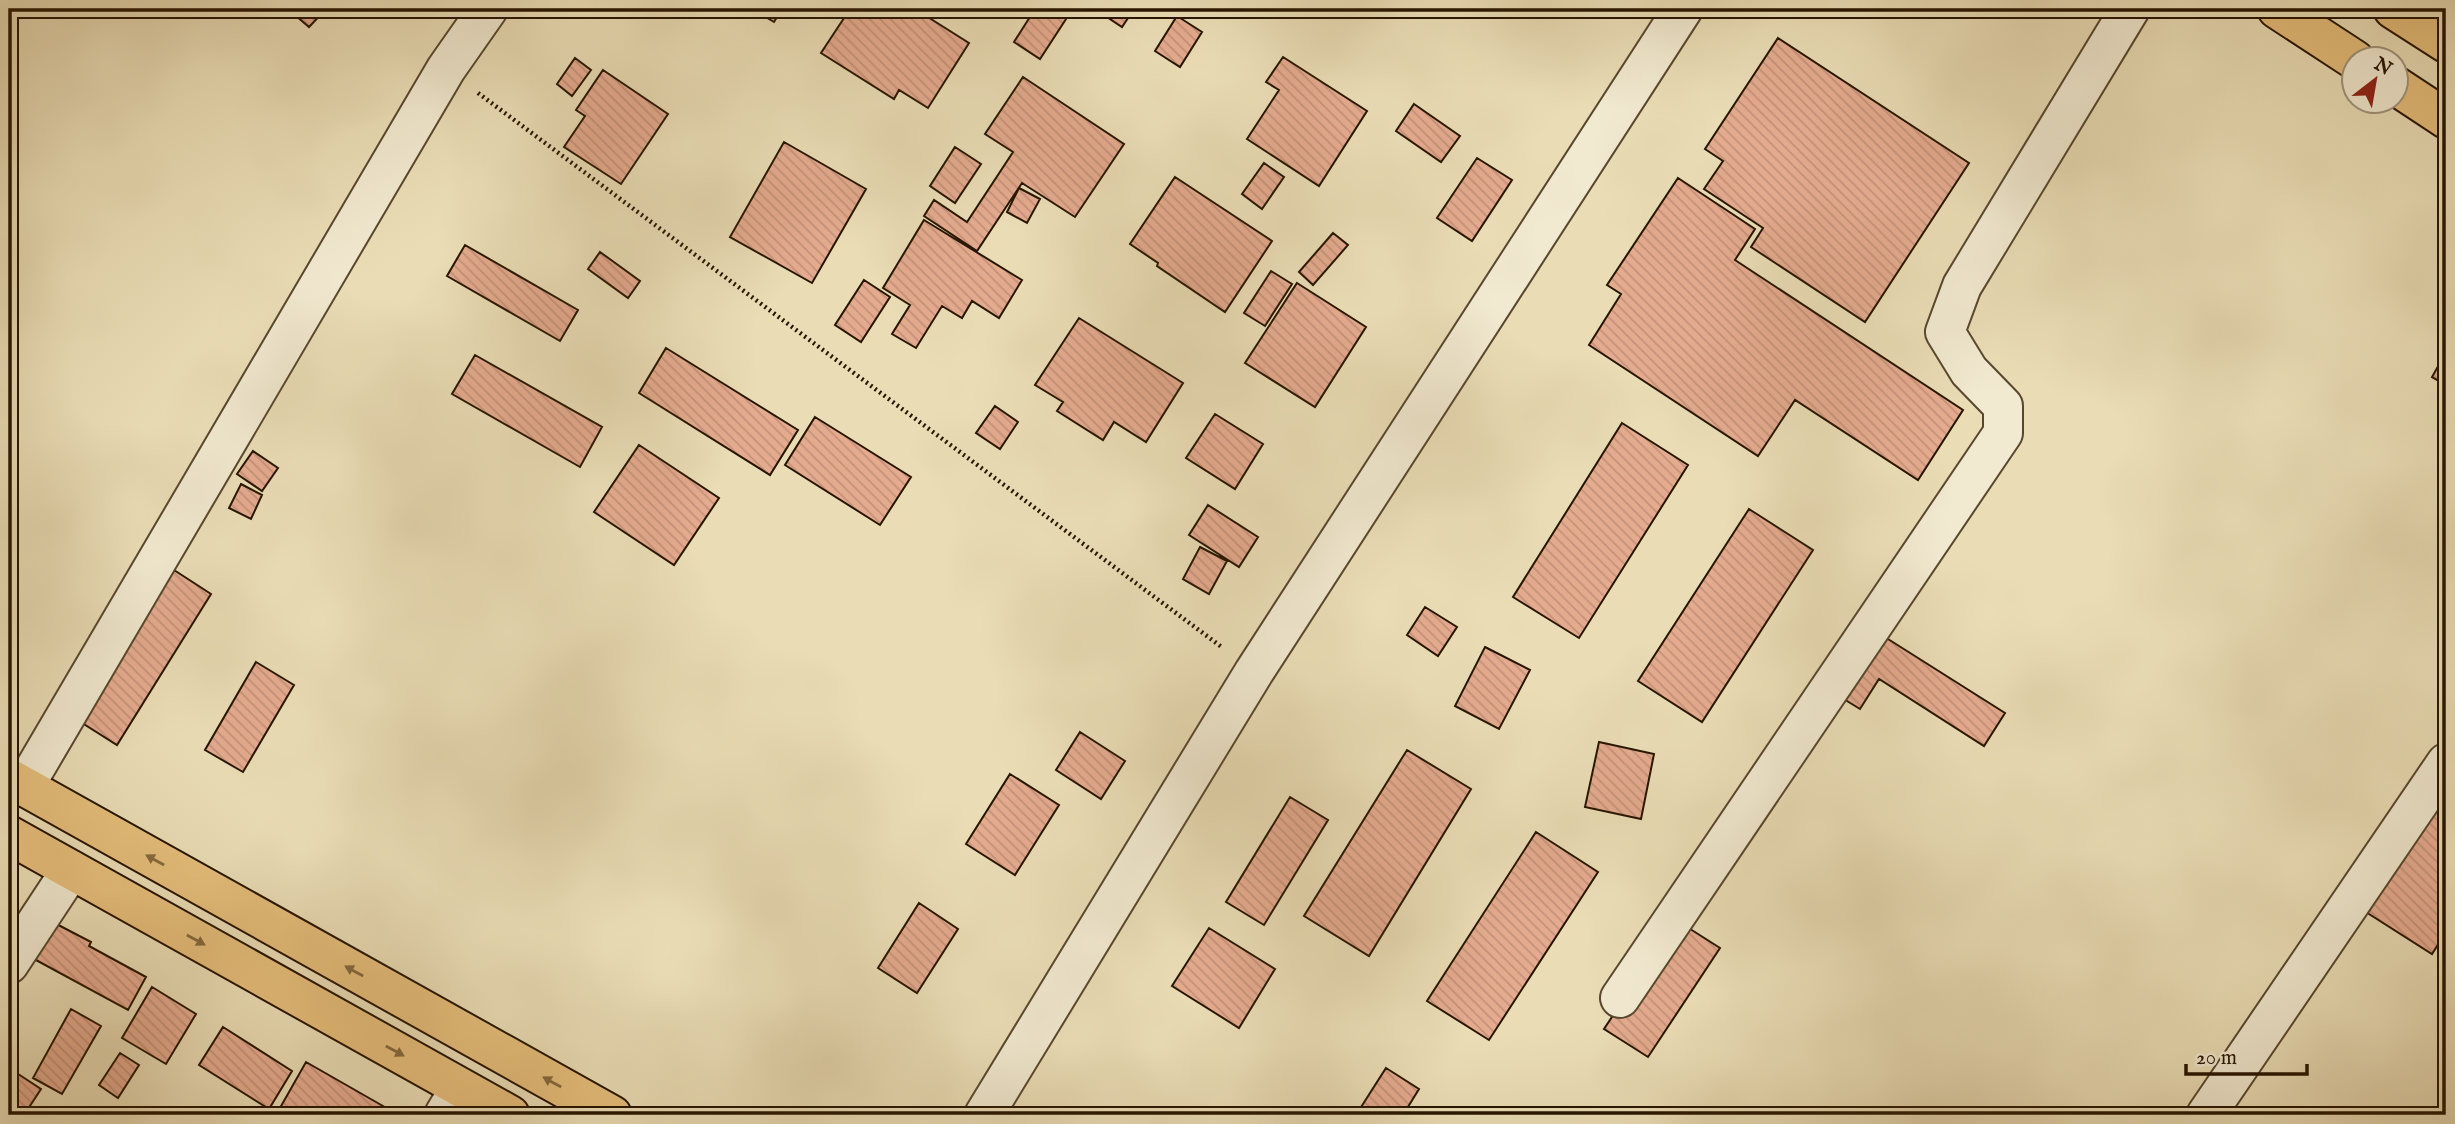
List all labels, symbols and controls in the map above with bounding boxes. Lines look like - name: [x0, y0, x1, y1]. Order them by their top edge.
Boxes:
- north arrow: [2340, 46, 2410, 116]
- text: N: [2369, 52, 2396, 82]
- one-way arrow: [146, 854, 165, 866]
- one-way arrow: [187, 934, 206, 946]
- one-way arrow: [344, 965, 363, 977]
- scale bar: [2186, 1033, 2306, 1077]
- one-way arrow: [385, 1045, 405, 1057]
- text: 20 m: [2196, 1045, 2237, 1072]
- one-way arrow: [543, 1076, 562, 1088]

